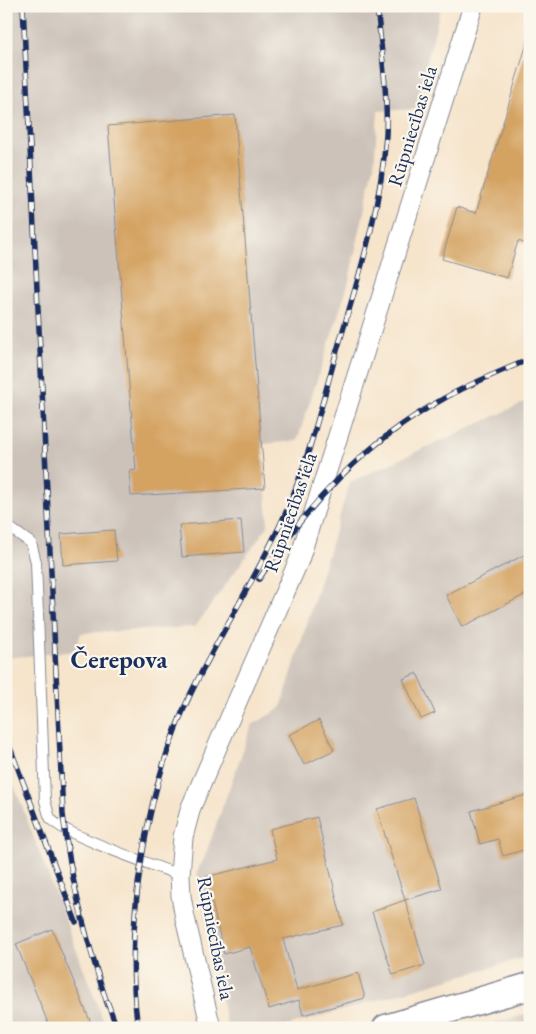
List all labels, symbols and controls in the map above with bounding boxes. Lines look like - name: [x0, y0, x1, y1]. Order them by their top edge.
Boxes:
- street label: Rūpniecības iela: [381, 62, 443, 190]
- street label: Rūpniecības iela: [257, 449, 323, 575]
- district label: Čerepova: [70, 643, 169, 675]
- street label: Rūpniecības iela: [191, 874, 241, 1002]

